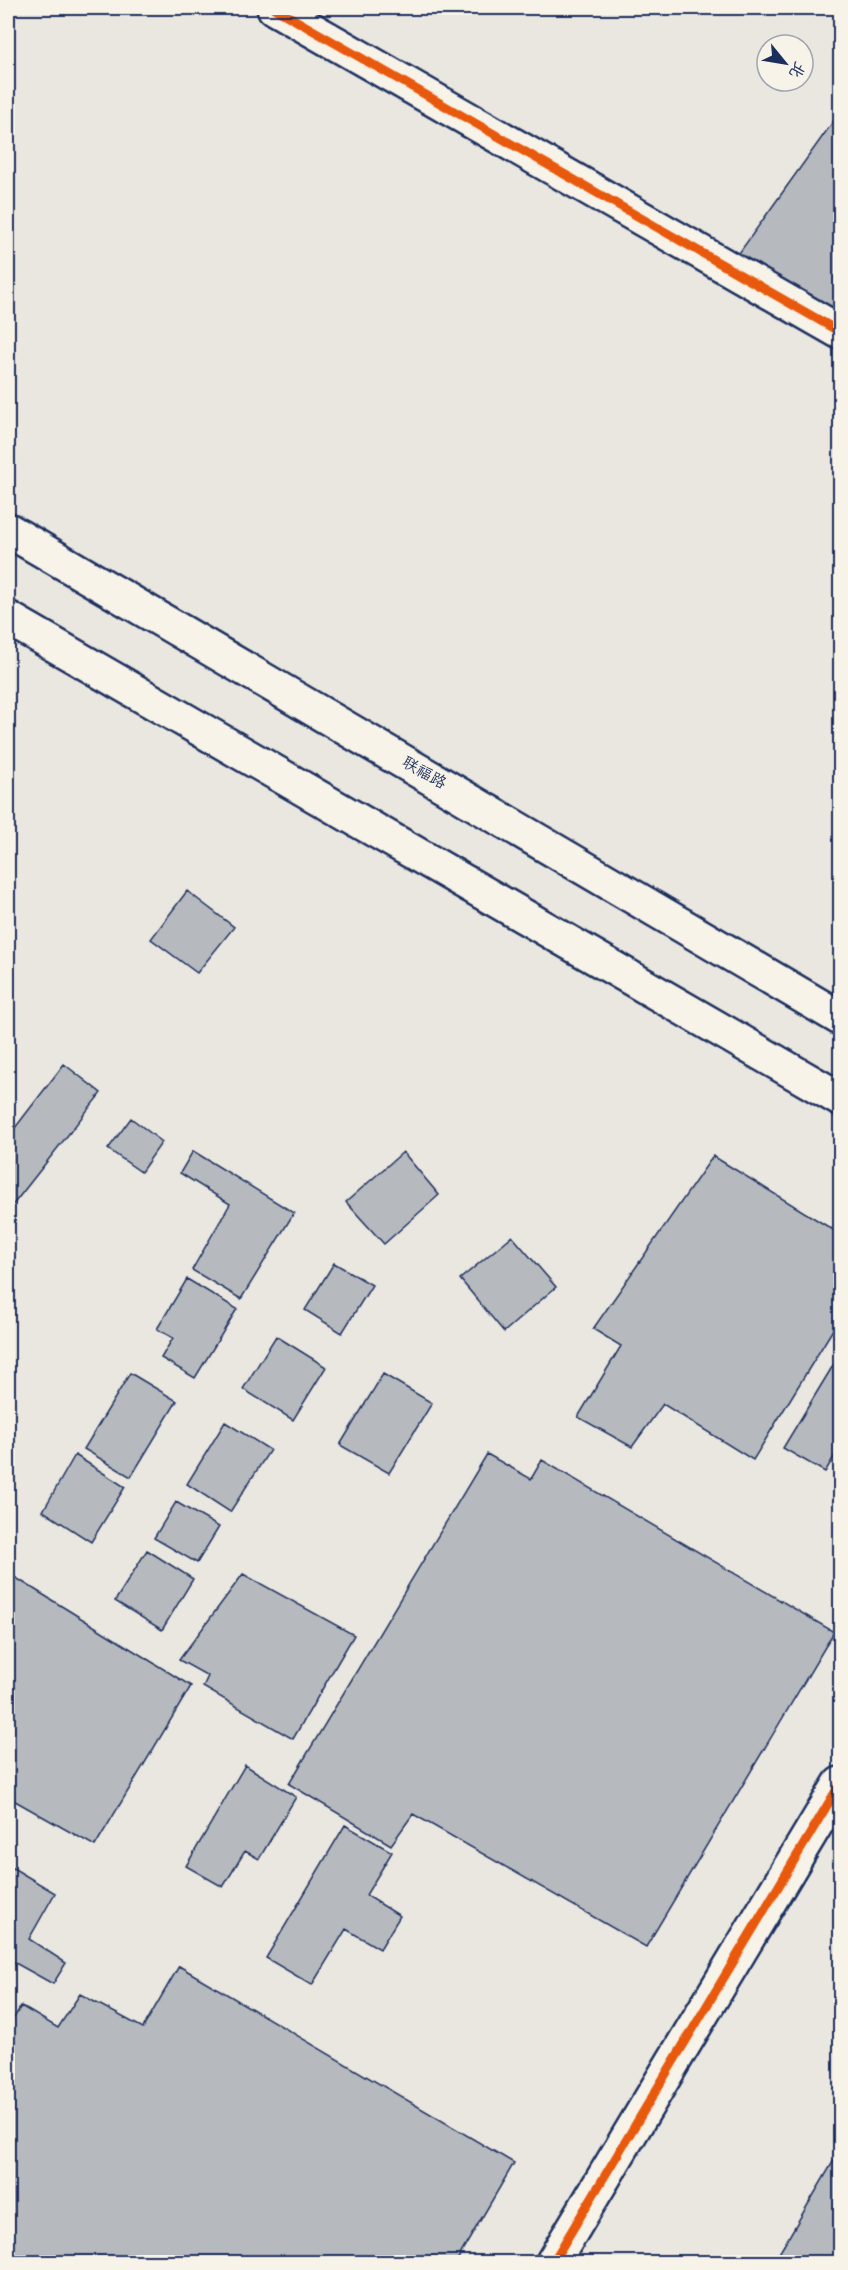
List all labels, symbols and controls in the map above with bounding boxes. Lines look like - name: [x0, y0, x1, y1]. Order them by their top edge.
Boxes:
- north arrow: [755, 33, 815, 93]
- text: 北: [782, 57, 812, 83]
- street label: 联福路: [397, 750, 451, 796]

